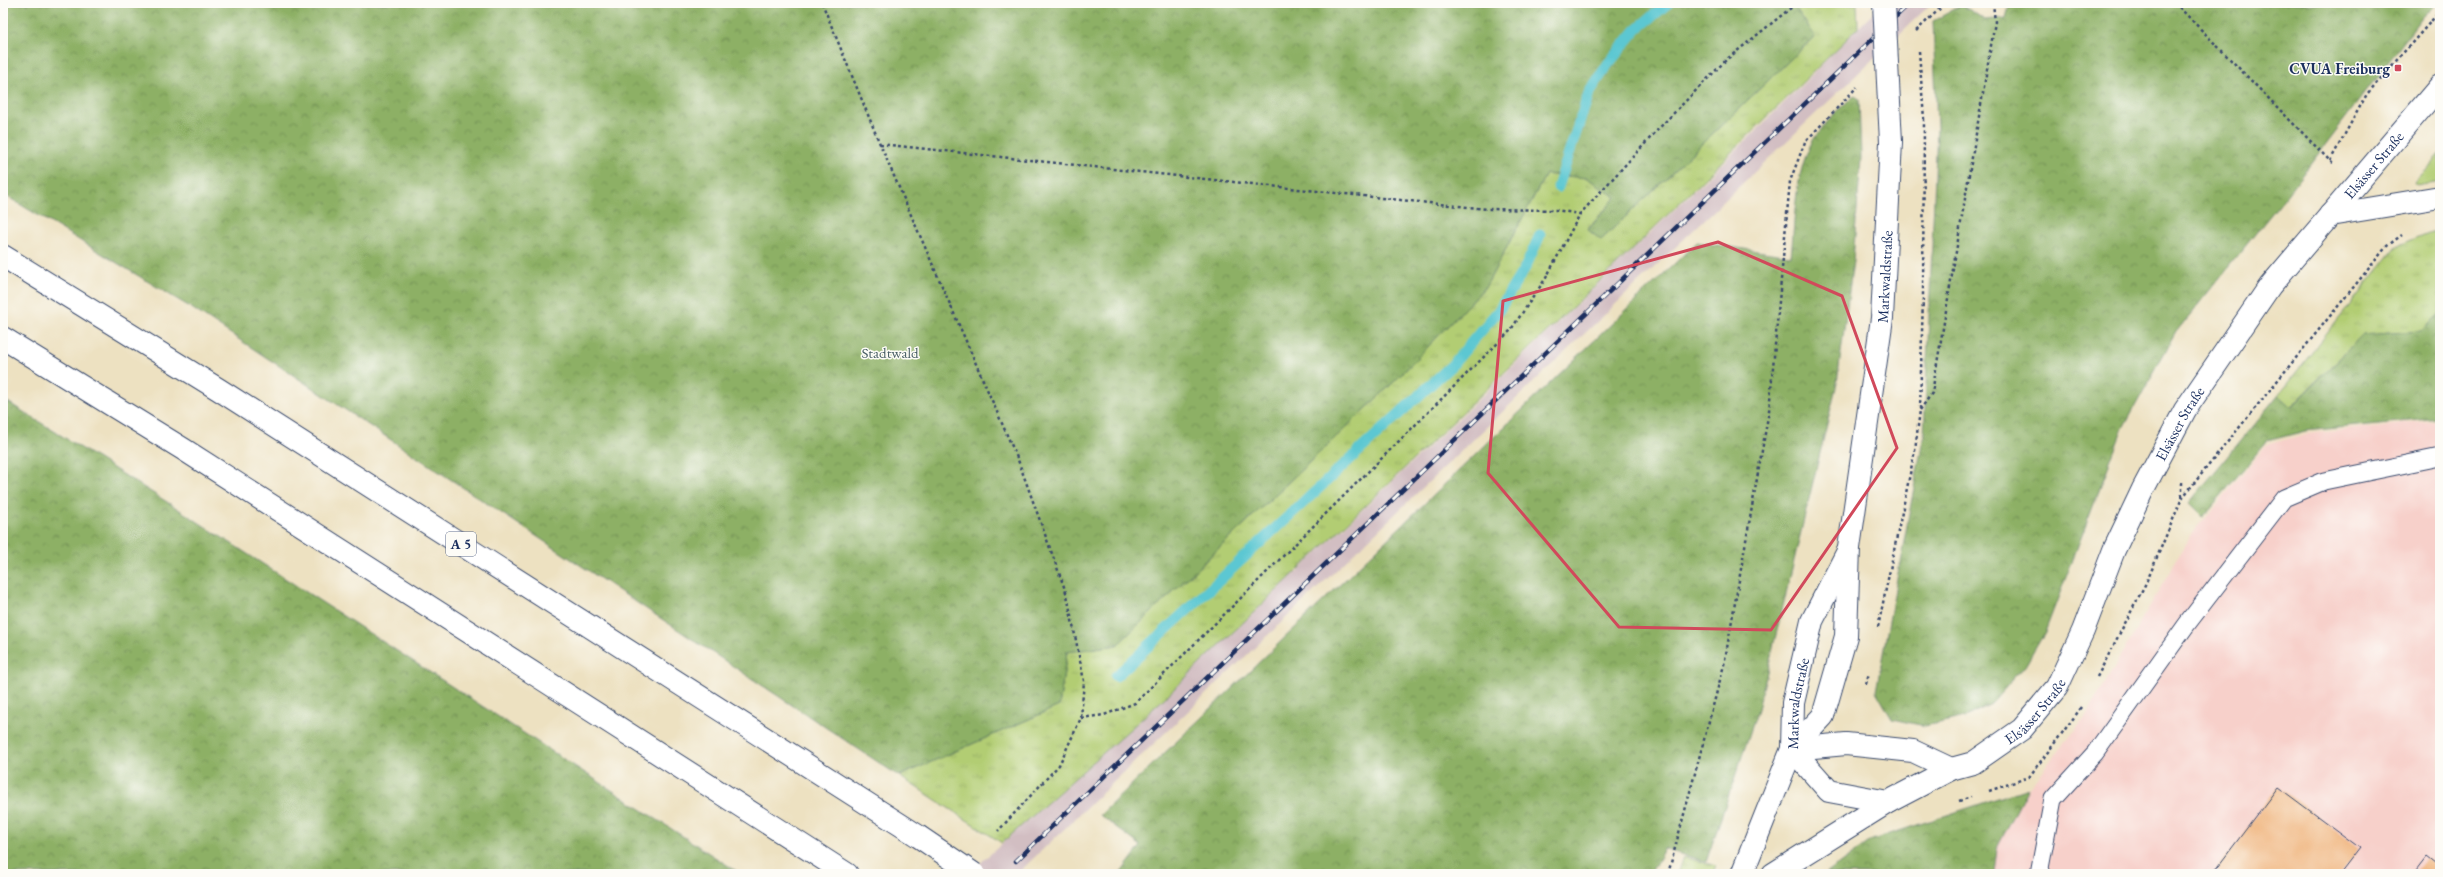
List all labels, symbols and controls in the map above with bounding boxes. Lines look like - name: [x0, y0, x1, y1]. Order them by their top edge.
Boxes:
- place label: CVUA Freiburg: [2289, 59, 2390, 78]
- marker: CVUA Freiburg: [2393, 63, 2403, 73]
- street label: Elsässer Straße: [2339, 127, 2407, 202]
- street label: Markwaldstraße: [1872, 230, 1896, 323]
- park label: Stadtwald: [861, 343, 919, 362]
- street label: Elsässer Straße: [2150, 382, 2208, 464]
- road number: A 5: [446, 532, 476, 556]
- street label: Markwaldstraße: [1782, 656, 1813, 749]
- street label: Elsässer Straße: [2000, 675, 2069, 748]

